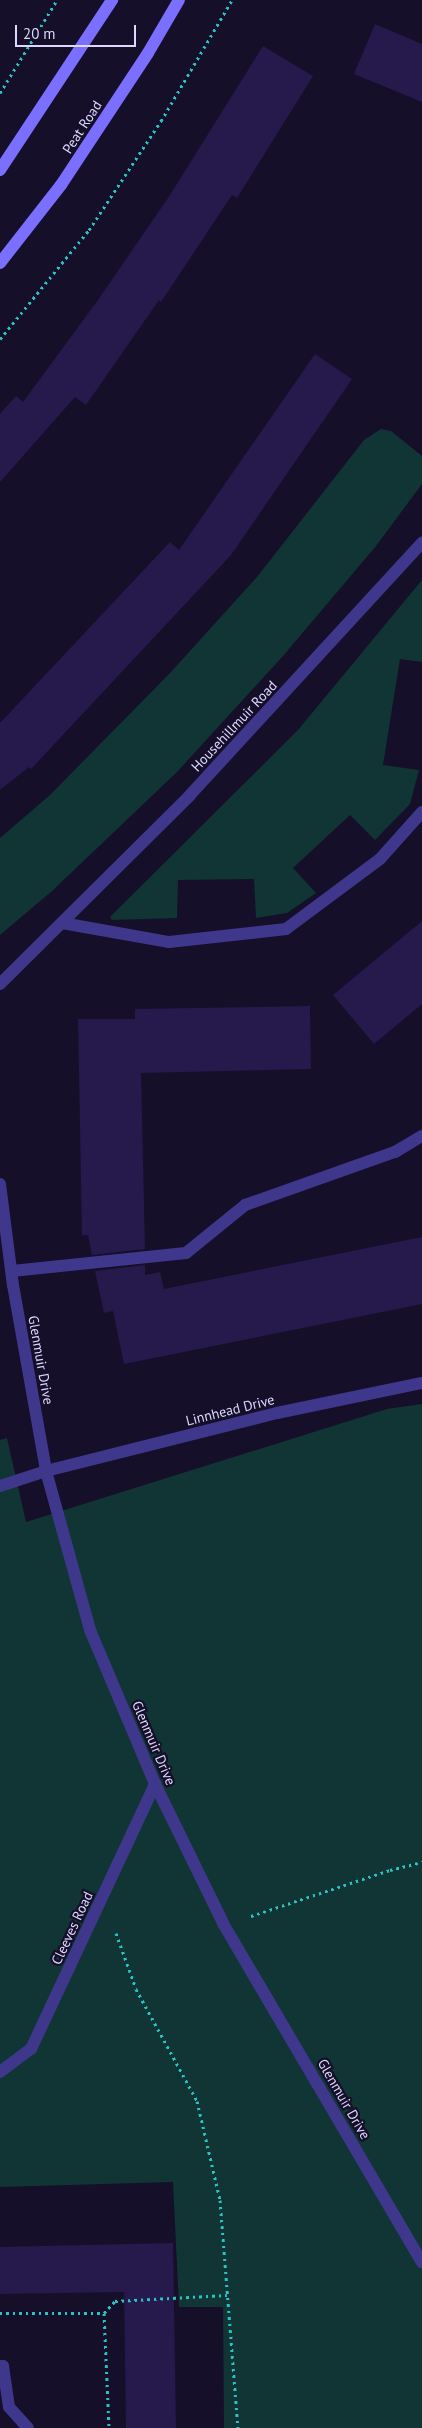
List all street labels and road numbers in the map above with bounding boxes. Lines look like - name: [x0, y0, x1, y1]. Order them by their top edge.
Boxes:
- street label: Peat Road: [59, 97, 105, 157]
- street label: Househillmuir Road: [188, 677, 280, 775]
- street label: Glenmuir Drive: [25, 1314, 57, 1406]
- street label: Linnhead Drive: [184, 1391, 276, 1429]
- street label: Glenmuir Drive: [129, 1698, 179, 1788]
- street label: Cleeves Road: [48, 1889, 96, 1967]
- street label: Glenmuir Drive: [314, 2056, 374, 2142]

